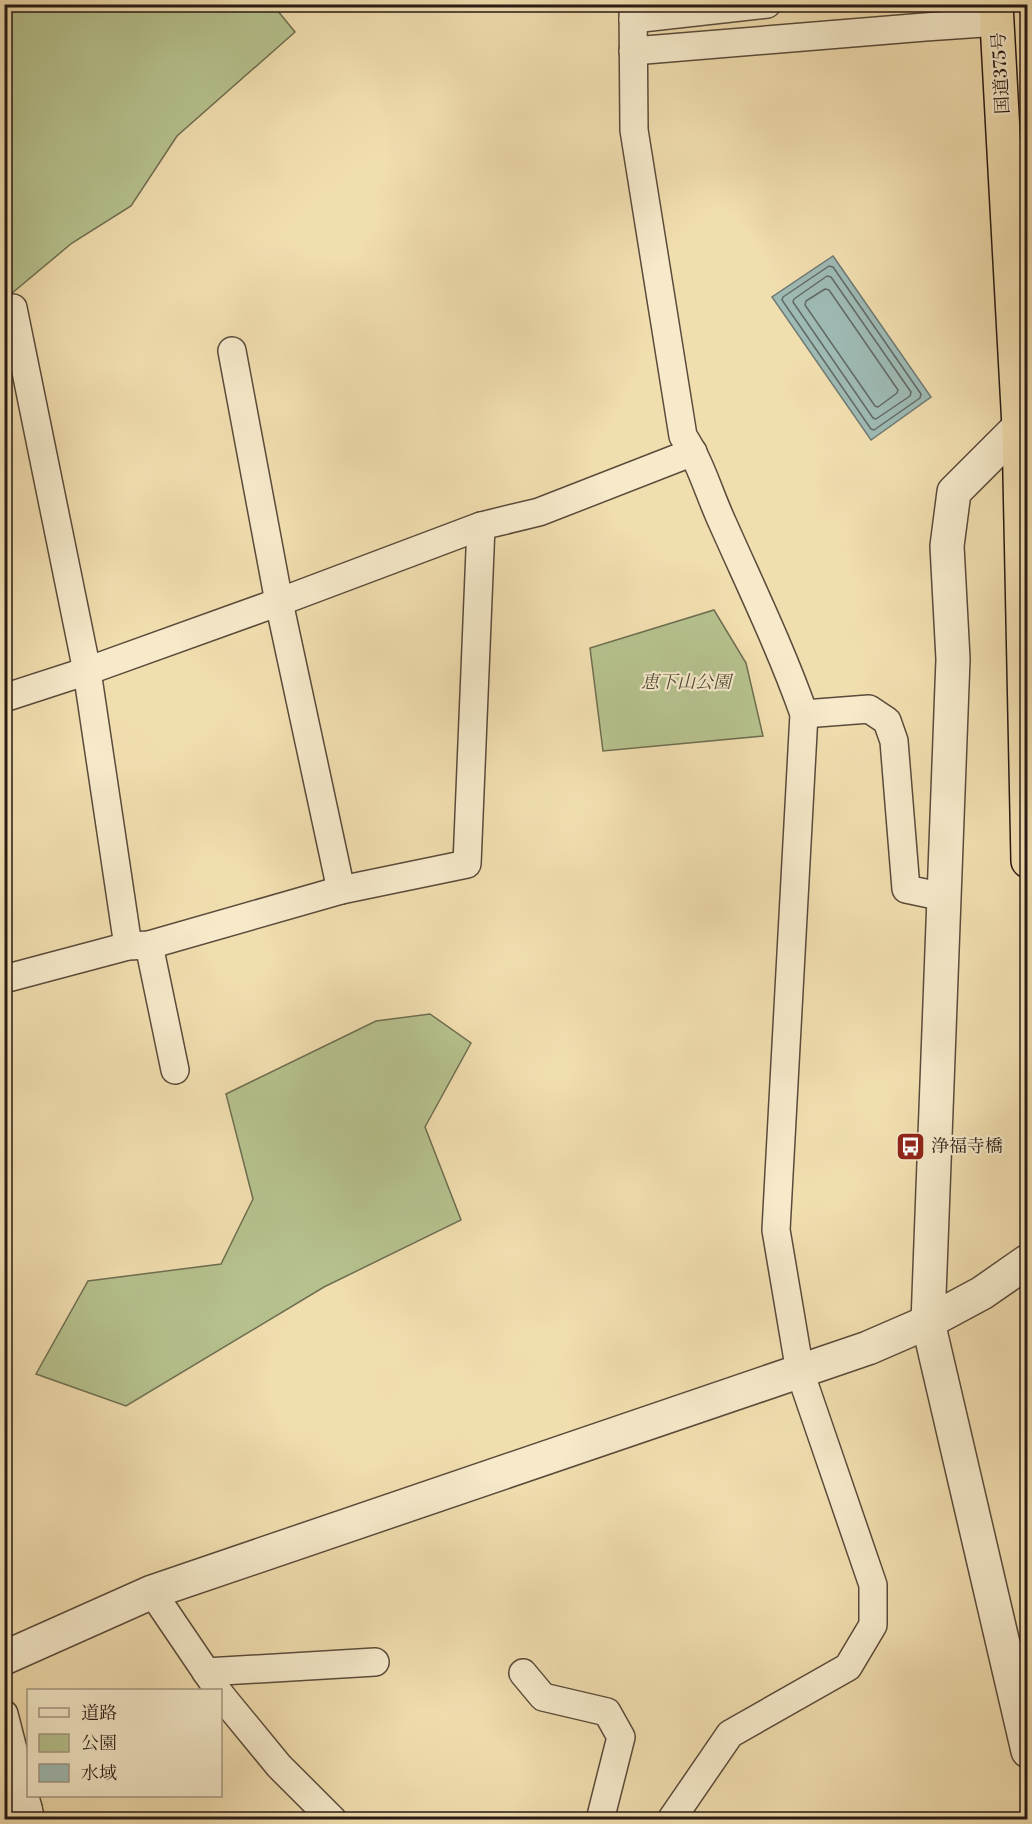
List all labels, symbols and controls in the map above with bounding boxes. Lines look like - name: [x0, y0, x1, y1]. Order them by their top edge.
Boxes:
- street label: 国道375号: [987, 31, 1015, 115]
- park label: 恵下山公園: [641, 671, 734, 694]
- bus stop icon: 浄福寺橋: [894, 1130, 926, 1162]
- place label: 浄福寺橋: [931, 1135, 1003, 1158]
- legend: [27, 1689, 222, 1797]
- text: 道路: [81, 1702, 117, 1725]
- text: 公園: [81, 1732, 117, 1755]
- text: 水域: [81, 1762, 117, 1785]

